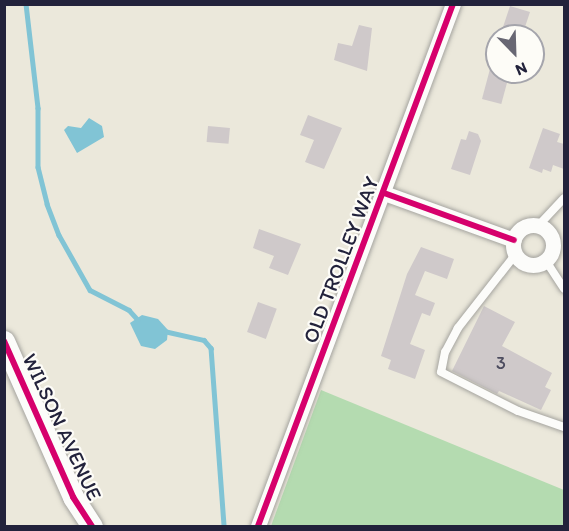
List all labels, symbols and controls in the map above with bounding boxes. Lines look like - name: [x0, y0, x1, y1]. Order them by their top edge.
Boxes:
- north arrow: [485, 24, 545, 84]
- text: N: [513, 58, 530, 80]
- street label: OLD TROLLEY WAY: [298, 173, 384, 347]
- street label: WILSON AVENUE: [17, 350, 107, 504]
- house number: 3: [496, 352, 506, 374]

